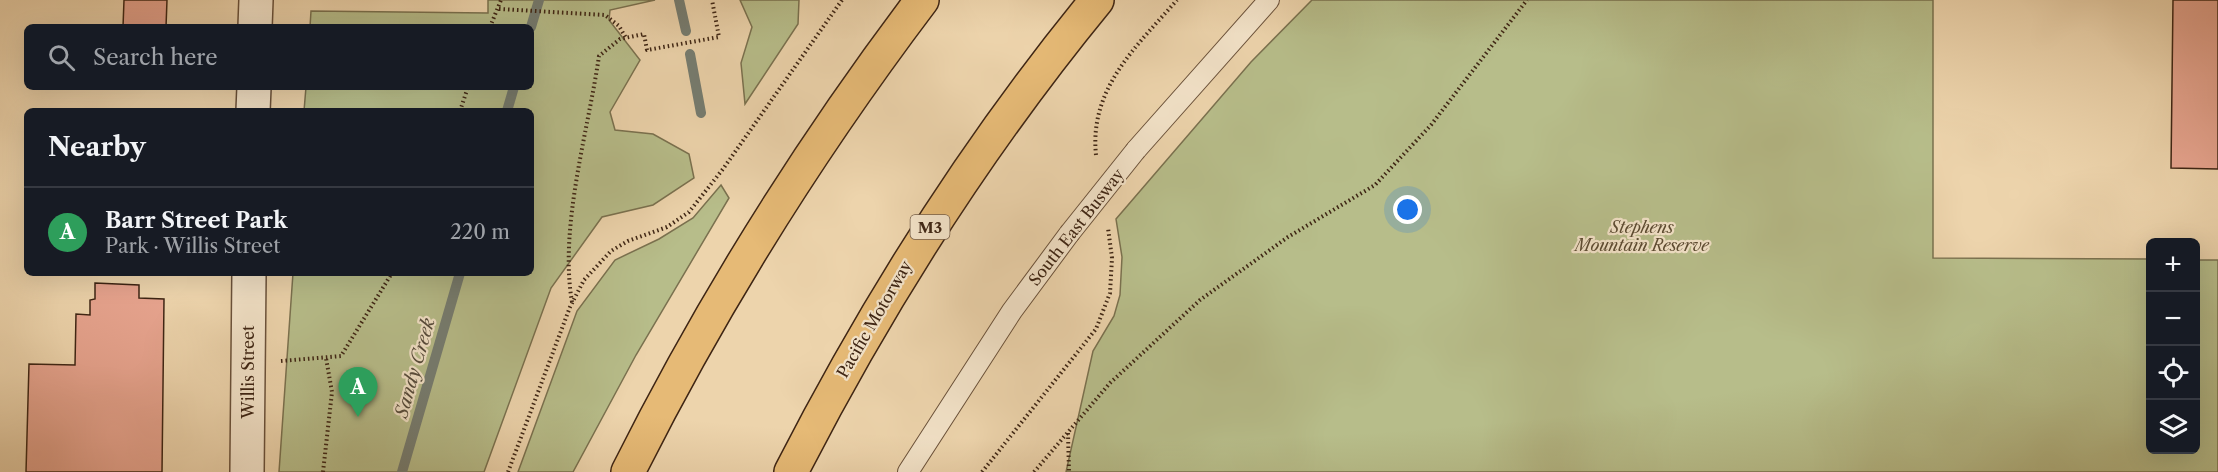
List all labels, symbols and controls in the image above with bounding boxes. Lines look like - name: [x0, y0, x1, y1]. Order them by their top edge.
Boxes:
- search box: [24, 24, 534, 90]
- icon: search: [45, 41, 78, 74]
- text: Search here: [93, 44, 218, 71]
- text: Nearby: [48, 131, 146, 163]
- street label: South East Busway: [1024, 164, 1129, 290]
- your location: [1393, 195, 1422, 224]
- text: Barr Street Park: [105, 207, 288, 234]
- road number: M3: [910, 215, 950, 239]
- park label: Stephens Mountain Reserve: [1573, 217, 1710, 255]
- text: A: [60, 220, 75, 244]
- text: 220 m: [450, 220, 510, 244]
- text: Park · Willis Street: [105, 234, 280, 258]
- map controls: [2146, 238, 2200, 454]
- button: +: [2146, 238, 2200, 292]
- street label: Pacific Motorway: [832, 256, 916, 381]
- button: −: [2146, 292, 2200, 346]
- water label: Sandy Creek: [390, 315, 440, 421]
- street label: Willis Street: [238, 325, 258, 420]
- button: locate: [2146, 346, 2200, 400]
- pin: A: [338, 368, 378, 417]
- button: layers: [2146, 400, 2200, 454]

